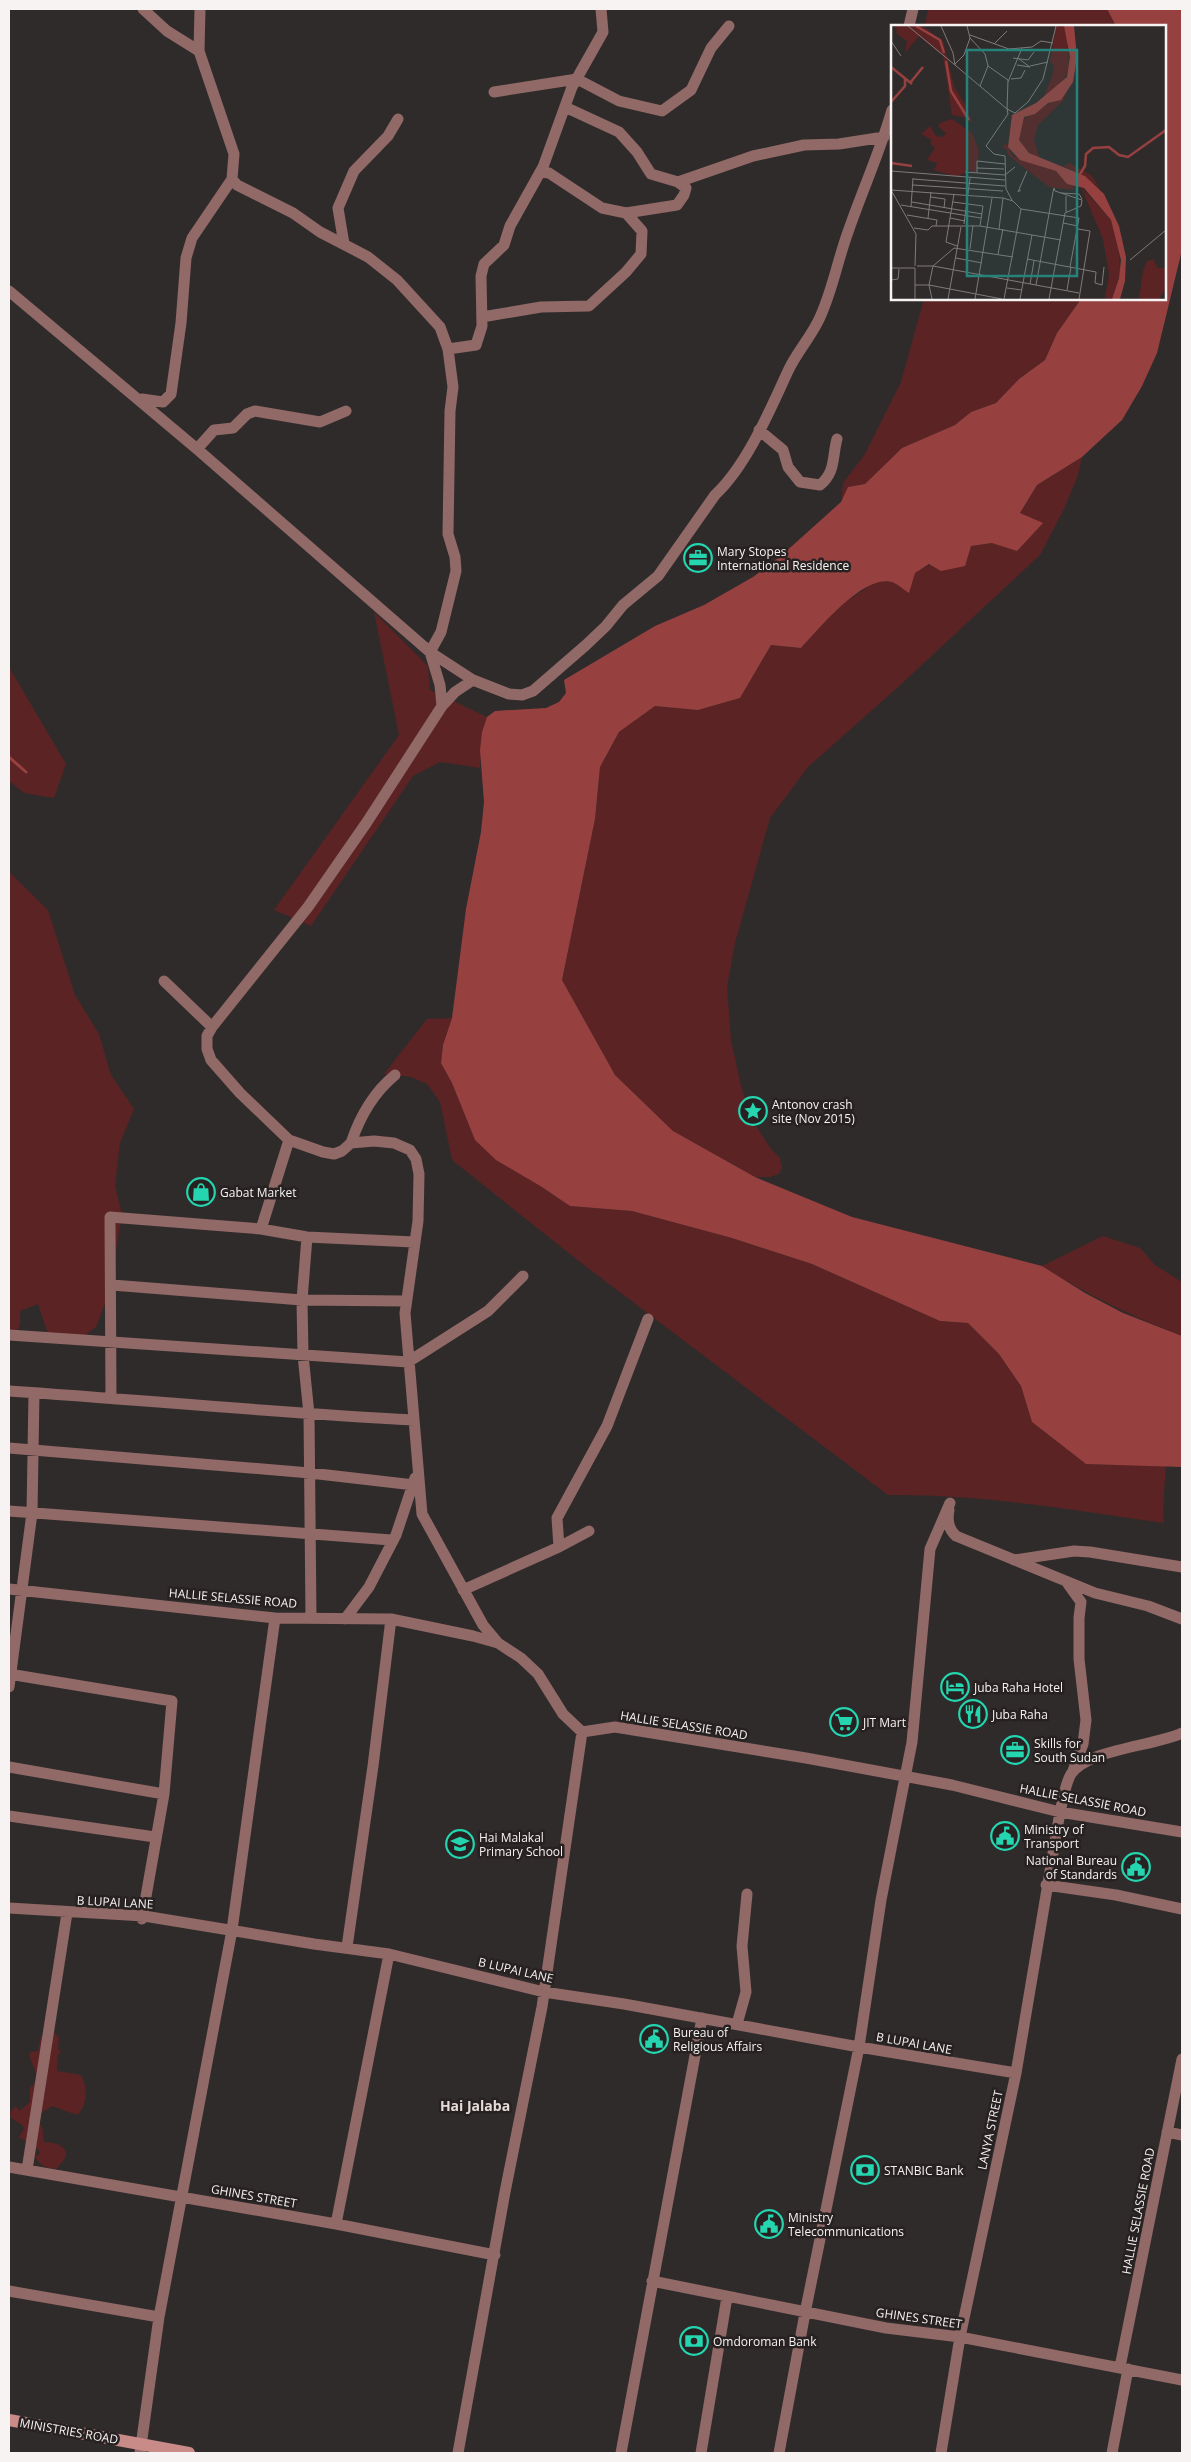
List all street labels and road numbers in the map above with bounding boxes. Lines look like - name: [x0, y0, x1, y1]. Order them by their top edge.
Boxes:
- street label: HALLIE SELASSIE ROAD: [168, 1584, 298, 1612]
- street label: HALLIE SELASSIE ROAD: [619, 1707, 749, 1743]
- street label: HALLIE SELASSIE ROAD: [1018, 1779, 1148, 1821]
- street label: B LUPAI LANE: [76, 1892, 154, 1912]
- street label: B LUPAI LANE: [477, 1953, 555, 1987]
- street label: B LUPAI LANE: [875, 2028, 953, 2058]
- street label: LANYA STREET: [973, 2088, 1007, 2171]
- street label: HALLIE SELASSIE ROAD: [1117, 2146, 1159, 2276]
- street label: GHINES STREET: [210, 2180, 299, 2212]
- street label: GHINES STREET: [875, 2304, 964, 2333]
- street label: MINISTRIES ROAD: [18, 2414, 120, 2448]

